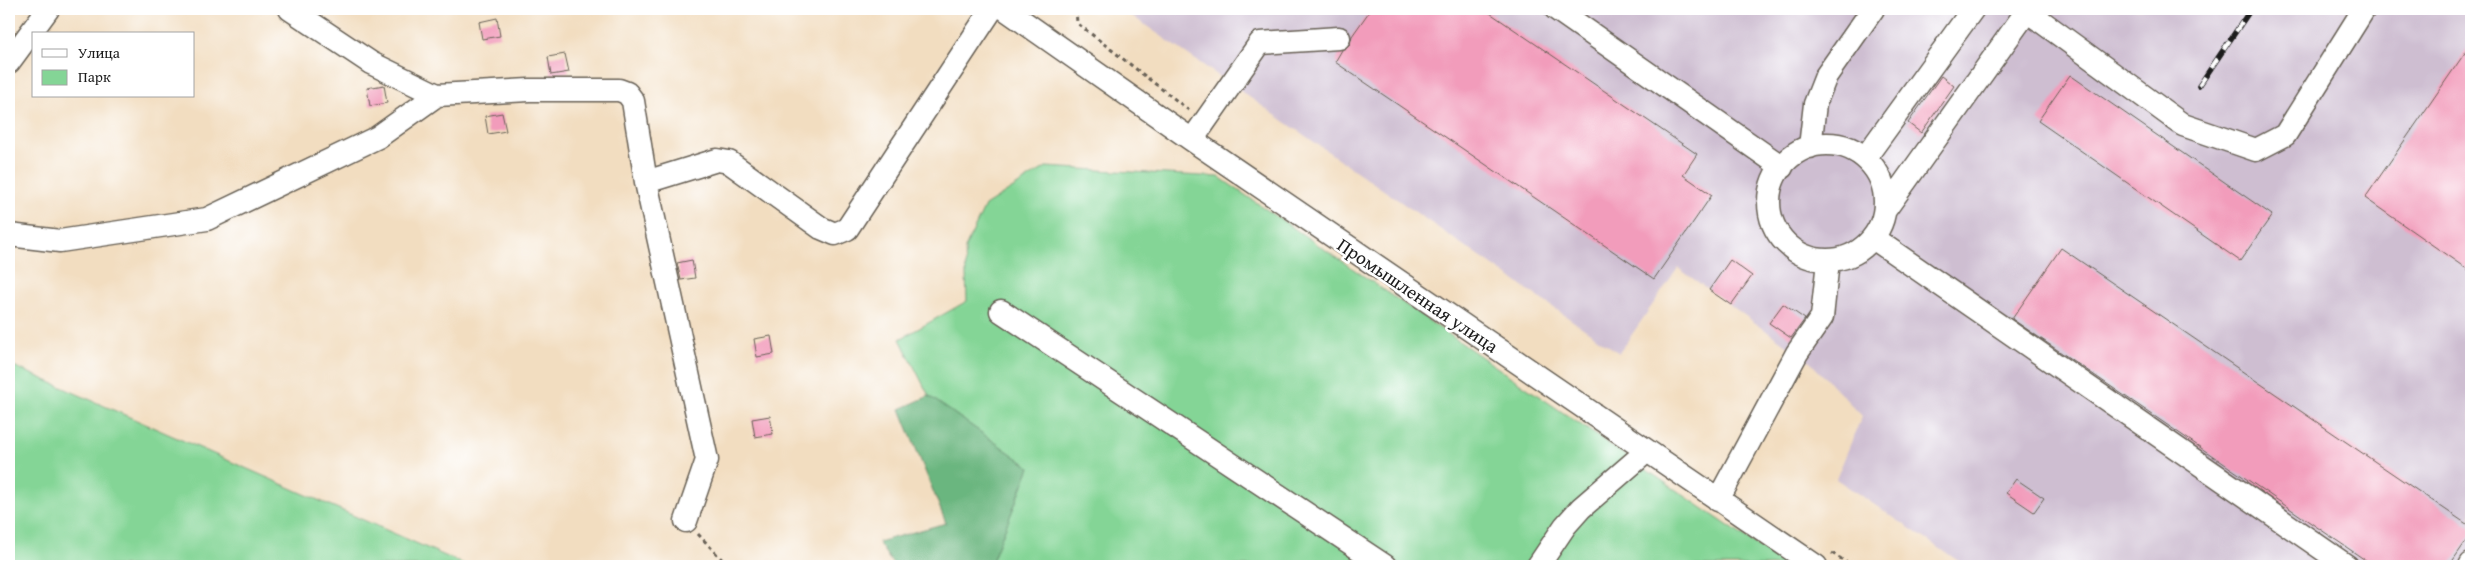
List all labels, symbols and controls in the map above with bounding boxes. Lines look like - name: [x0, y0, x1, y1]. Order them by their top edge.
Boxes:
- legend: [32, 32, 195, 98]
- text: Улица: [78, 42, 121, 63]
- text: Парк: [78, 66, 111, 87]
- street label: Промышленная улица: [1332, 231, 1504, 359]

